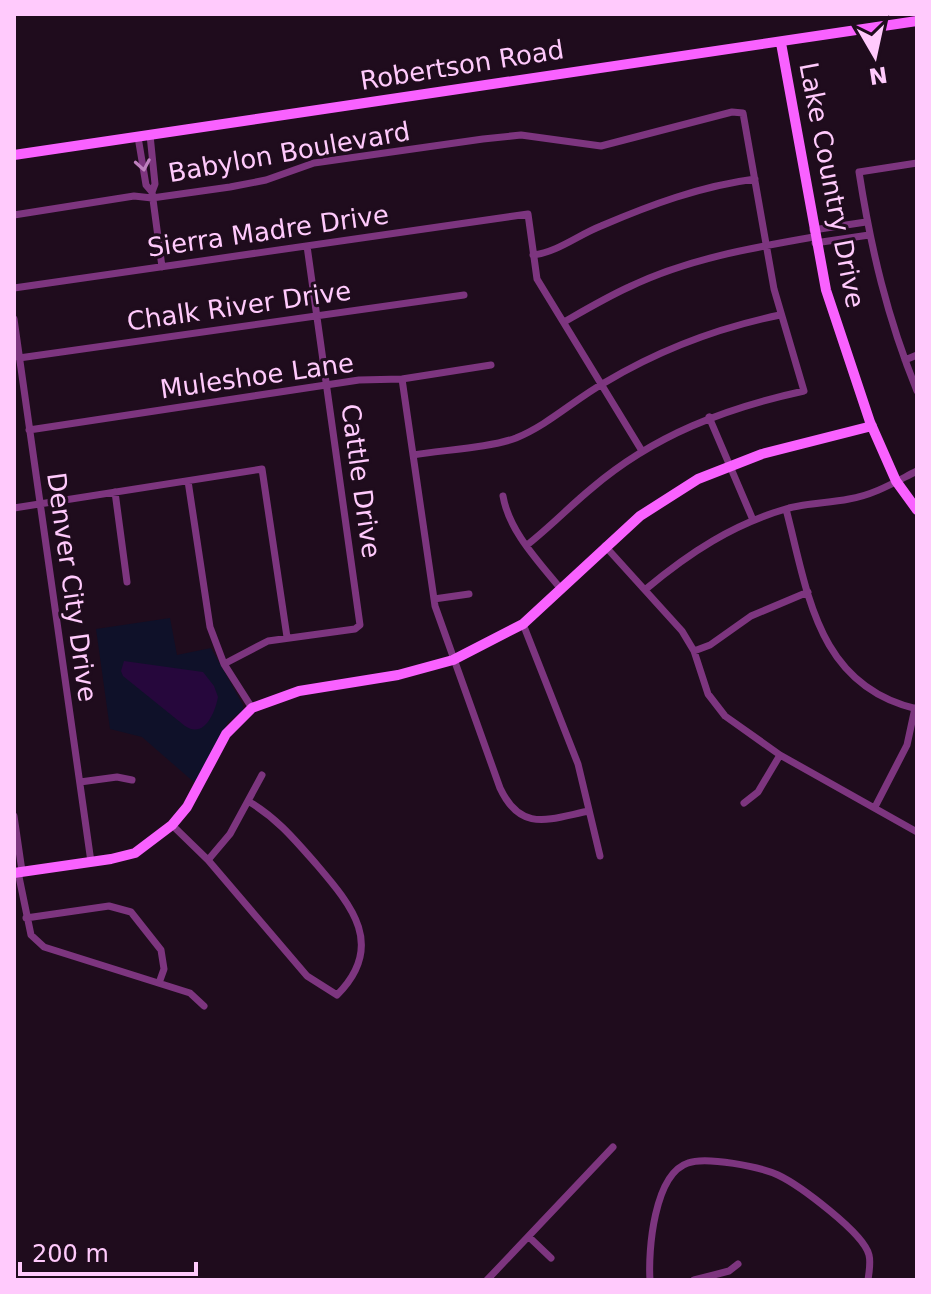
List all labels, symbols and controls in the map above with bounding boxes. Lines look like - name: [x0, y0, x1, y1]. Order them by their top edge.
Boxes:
- north arrow: [835, 16, 915, 96]
- street label: Robertson Road: [358, 34, 566, 96]
- street label: Lake Country Drive: [793, 60, 871, 310]
- text: N: [867, 61, 889, 89]
- street label: Babylon Boulevard: [166, 116, 412, 188]
- one-way arrow: [133, 158, 150, 172]
- street label: Sierra Madre Drive: [145, 199, 391, 263]
- street label: Chalk River Drive: [125, 275, 353, 337]
- street label: Muleshoe Lane: [158, 348, 356, 404]
- street label: Cattle Drive: [335, 402, 387, 560]
- street label: Denver City Drive: [41, 470, 103, 704]
- scale bar: [20, 1226, 196, 1276]
- text: 200 m: [32, 1240, 109, 1268]

